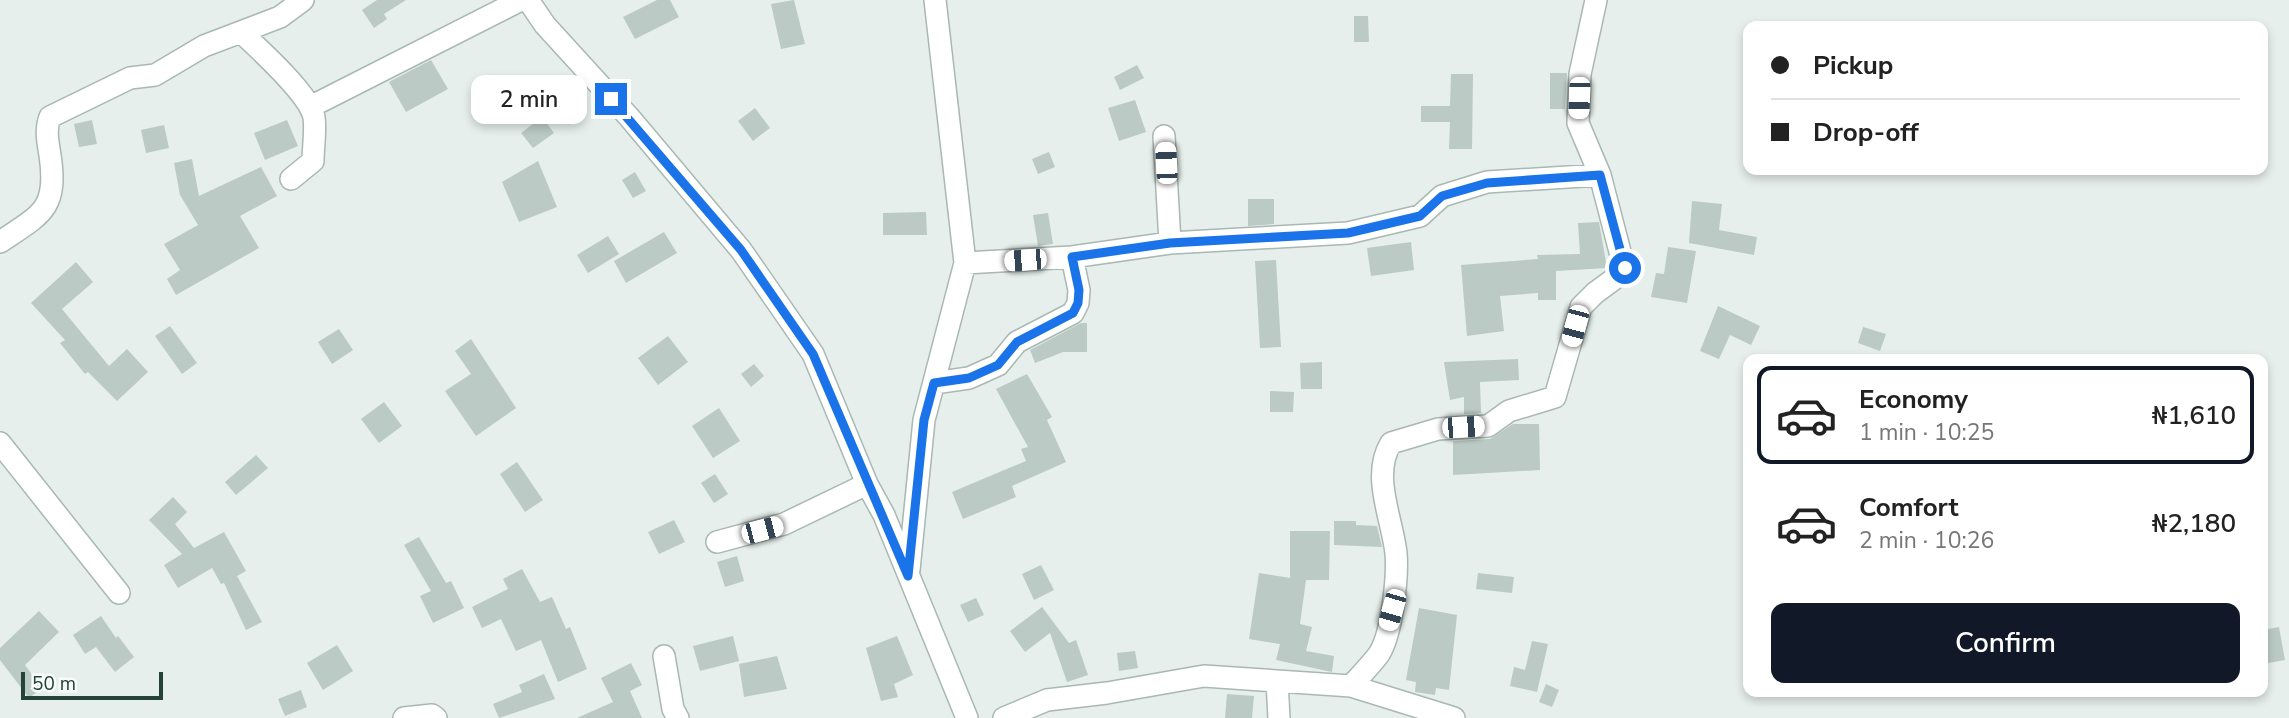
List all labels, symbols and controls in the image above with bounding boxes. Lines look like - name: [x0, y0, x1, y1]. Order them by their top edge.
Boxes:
- text: Pickup: [1813, 48, 1893, 83]
- callout: 2 min: [471, 74, 586, 124]
- car: [1568, 77, 1591, 119]
- route end: [595, 83, 627, 115]
- text: 2 min: [500, 84, 558, 115]
- text: Drop-off: [1813, 115, 1919, 150]
- car: [1155, 141, 1178, 185]
- car: [1004, 248, 1047, 272]
- route start: [1609, 252, 1641, 284]
- car: [1560, 303, 1591, 349]
- text: Economy: [1859, 382, 1968, 417]
- icon: car: [1775, 384, 1838, 447]
- text: ₦1,610: [2152, 398, 2236, 433]
- car: [1442, 415, 1485, 439]
- text: 1 min · 10:25: [1859, 417, 1994, 448]
- text: Comfort: [1859, 490, 1959, 525]
- icon: car: [1775, 492, 1838, 555]
- text: ₦2,180: [2152, 506, 2236, 541]
- car: [739, 514, 786, 546]
- text: 2 min · 10:26: [1859, 525, 1994, 556]
- car: [1377, 587, 1408, 633]
- button: Confirm: [1771, 603, 2240, 683]
- scale bar: [21, 669, 163, 701]
- text: 50 m: [32, 671, 76, 697]

